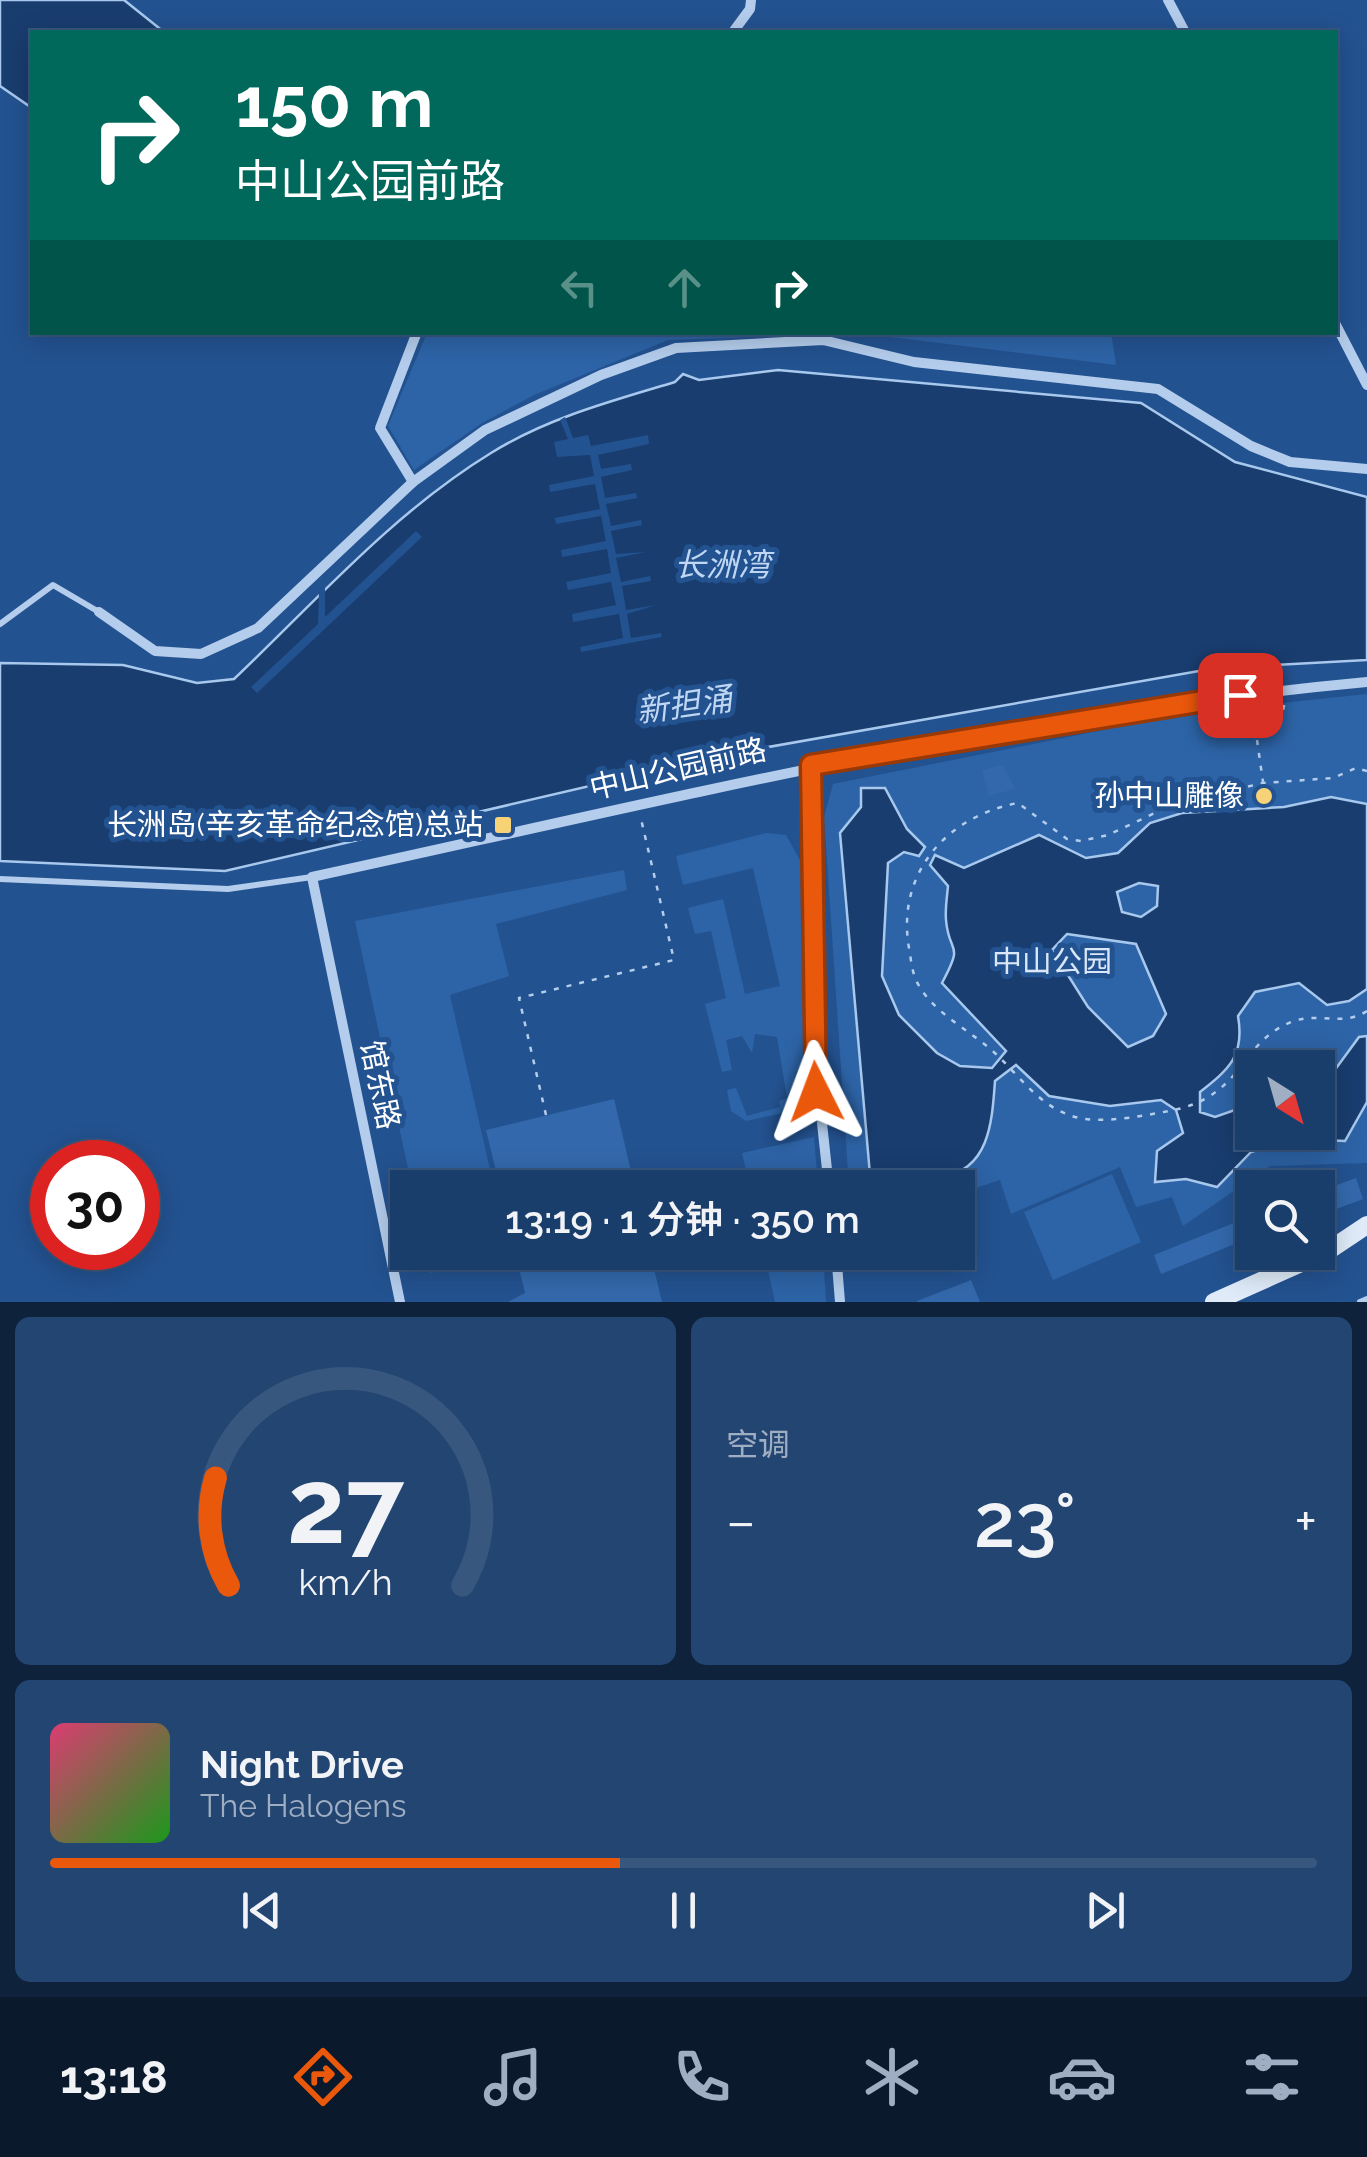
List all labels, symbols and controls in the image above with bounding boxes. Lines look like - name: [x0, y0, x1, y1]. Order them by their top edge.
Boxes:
- text: 150 m: [235, 61, 433, 143]
- icon: right: [70, 70, 200, 200]
- text: 中山公园前路: [235, 155, 505, 208]
- icon: left: [552, 260, 607, 315]
- icon: ahead: [657, 260, 712, 315]
- icon: right: [762, 260, 817, 315]
- water label: 长洲湾: [674, 546, 775, 583]
- pin: [1198, 653, 1283, 738]
- icon: arrive: [1213, 668, 1268, 723]
- water label: 新担涌: [634, 679, 737, 730]
- street label: 中山公园前路: [586, 731, 770, 806]
- place label: 孙中山雕像: [1094, 778, 1244, 813]
- marker: 孙中山雕像: [1253, 785, 1275, 807]
- place label: 长洲岛(辛亥革命纪念馆)总站: [107, 807, 483, 842]
- marker: 长洲岛(辛亥革命纪念馆)总站: [492, 814, 514, 836]
- park label: 中山公园: [992, 944, 1112, 979]
- street label: 馆东路: [354, 1037, 407, 1133]
- position arrow: [764, 1040, 868, 1144]
- north arrow: [1235, 1050, 1335, 1150]
- map controls: [1235, 1050, 1335, 1270]
- speed limit sign: 30: [30, 1140, 160, 1270]
- button: search: [1235, 1170, 1335, 1270]
- text: 13:19 · 1 分钟 · 350 m: [505, 1197, 860, 1242]
- text: 空调: [726, 1426, 790, 1463]
- text: 27: [287, 1445, 405, 1567]
- text: 23°: [974, 1476, 1076, 1565]
- text: −: [726, 1489, 756, 1554]
- text: +: [1294, 1489, 1317, 1554]
- text: km/h: [298, 1561, 393, 1603]
- text: Night Drive: [200, 1742, 404, 1787]
- text: The Halogens: [200, 1787, 406, 1824]
- icon: previous: [234, 1883, 289, 1938]
- icon: pause: [656, 1883, 711, 1938]
- icon: next: [1078, 1883, 1133, 1938]
- icon: directions: [288, 2042, 358, 2112]
- icon: music: [478, 2042, 548, 2112]
- icon: phone: [667, 2042, 737, 2112]
- icon: climate: [857, 2042, 927, 2112]
- icon: car: [1047, 2042, 1117, 2112]
- icon: filters: [1237, 2042, 1307, 2112]
- text: 13:18: [60, 2051, 168, 2104]

